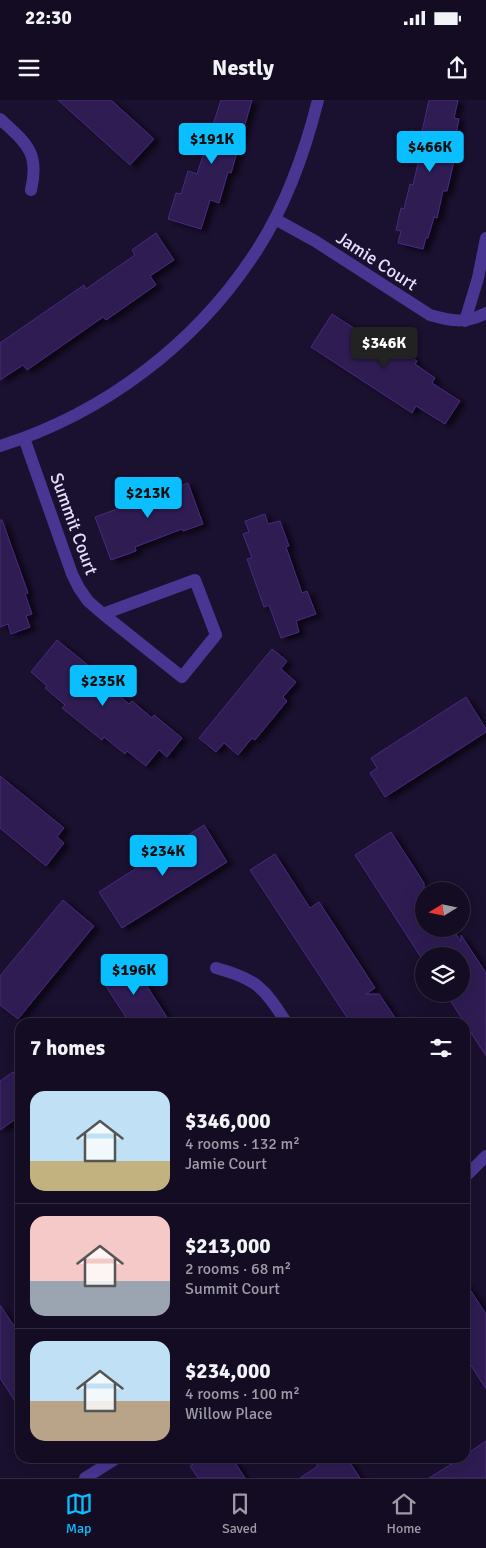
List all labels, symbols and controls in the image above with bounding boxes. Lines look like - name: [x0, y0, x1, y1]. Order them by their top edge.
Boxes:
- text: 22:30: [25, 6, 72, 30]
- icon: menu: [15, 54, 43, 82]
- text: Nestly: [212, 54, 274, 81]
- icon: share: [443, 54, 471, 82]
- pin: $191K: [177, 122, 247, 165]
- text: $191K: [190, 129, 234, 149]
- pin: $466K: [395, 130, 465, 173]
- text: $466K: [408, 137, 452, 157]
- street label: Jamie Court: [332, 227, 422, 295]
- pin: $346K: [349, 326, 419, 369]
- text: $346K: [362, 333, 406, 353]
- street label: Summit Court: [45, 470, 103, 578]
- pin: $213K: [113, 476, 183, 519]
- text: $213K: [126, 483, 170, 503]
- pin: $235K: [68, 664, 138, 707]
- text: $235K: [81, 671, 125, 691]
- pin: $234K: [128, 834, 198, 877]
- text: $234K: [141, 841, 185, 861]
- north arrow: [415, 882, 470, 938]
- map controls: [415, 882, 470, 1002]
- button: layers: [415, 947, 470, 1002]
- pin: $196K: [99, 954, 169, 996]
- text: $196K: [112, 960, 156, 980]
- icon: filters: [427, 1034, 455, 1062]
- text: 7 homes: [30, 1035, 105, 1061]
- text: $346,000: [185, 1108, 271, 1134]
- icon: home: [70, 1111, 130, 1171]
- text: 4 rooms · 132 m²: [185, 1134, 300, 1154]
- text: Jamie Court: [185, 1154, 267, 1174]
- text: $213,000: [185, 1233, 271, 1259]
- icon: home: [70, 1236, 130, 1296]
- text: 2 rooms · 68 m²: [185, 1259, 291, 1279]
- text: Summit Court: [185, 1279, 280, 1299]
- text: $234,000: [185, 1358, 271, 1384]
- icon: home: [70, 1361, 130, 1421]
- text: 4 rooms · 100 m²: [185, 1384, 300, 1404]
- text: Willow Place: [185, 1404, 273, 1424]
- tab: Map: [65, 1490, 93, 1537]
- tab: Saved: [222, 1490, 257, 1537]
- tab: Home: [386, 1490, 421, 1537]

